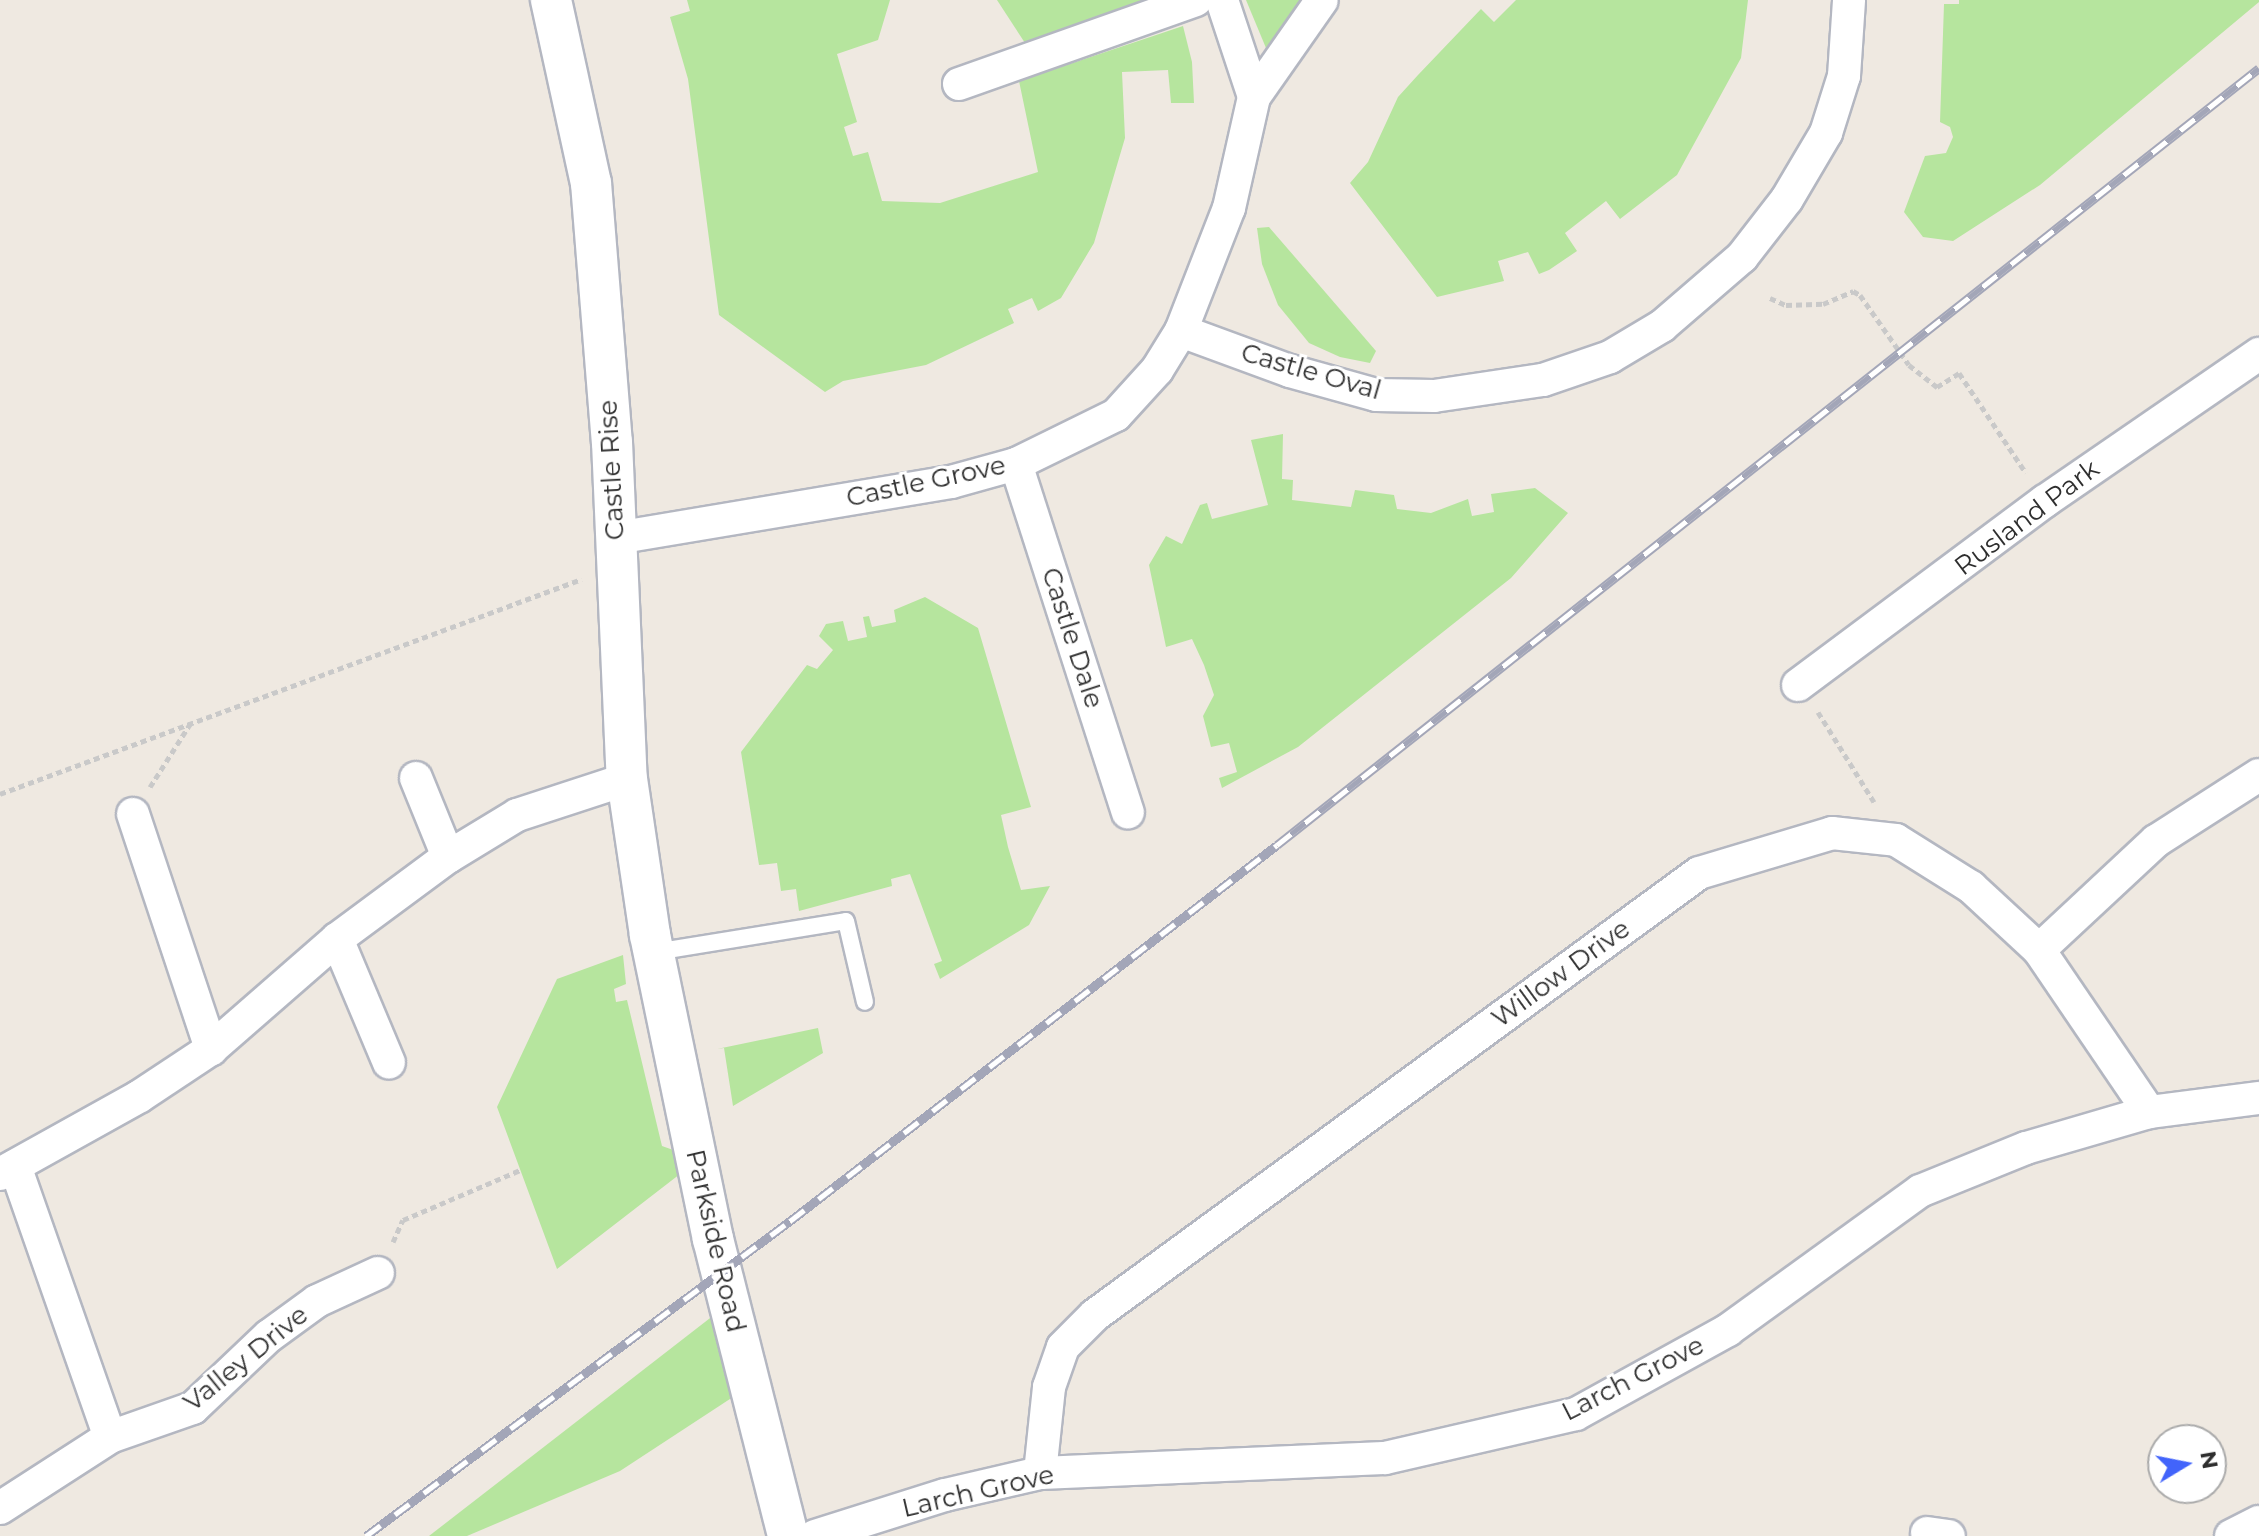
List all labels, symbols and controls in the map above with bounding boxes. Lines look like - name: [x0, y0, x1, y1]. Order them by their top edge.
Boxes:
- street label: Castle Oval: [1237, 337, 1385, 407]
- street label: Castle Rise: [593, 399, 631, 541]
- street label: Castle Grove: [844, 450, 1008, 514]
- street label: Rusland Park: [1949, 454, 2105, 582]
- street label: Castle Dale: [1035, 564, 1109, 712]
- street label: Willow Drive: [1486, 913, 1636, 1035]
- street label: Parkside Road: [679, 1146, 751, 1336]
- street label: Valley Drive: [178, 1299, 314, 1419]
- street label: Larch Grove: [1557, 1330, 1709, 1428]
- north arrow: [2147, 1424, 2227, 1504]
- text: N: [2194, 1449, 2224, 1471]
- street label: Larch Grove: [899, 1459, 1057, 1525]

